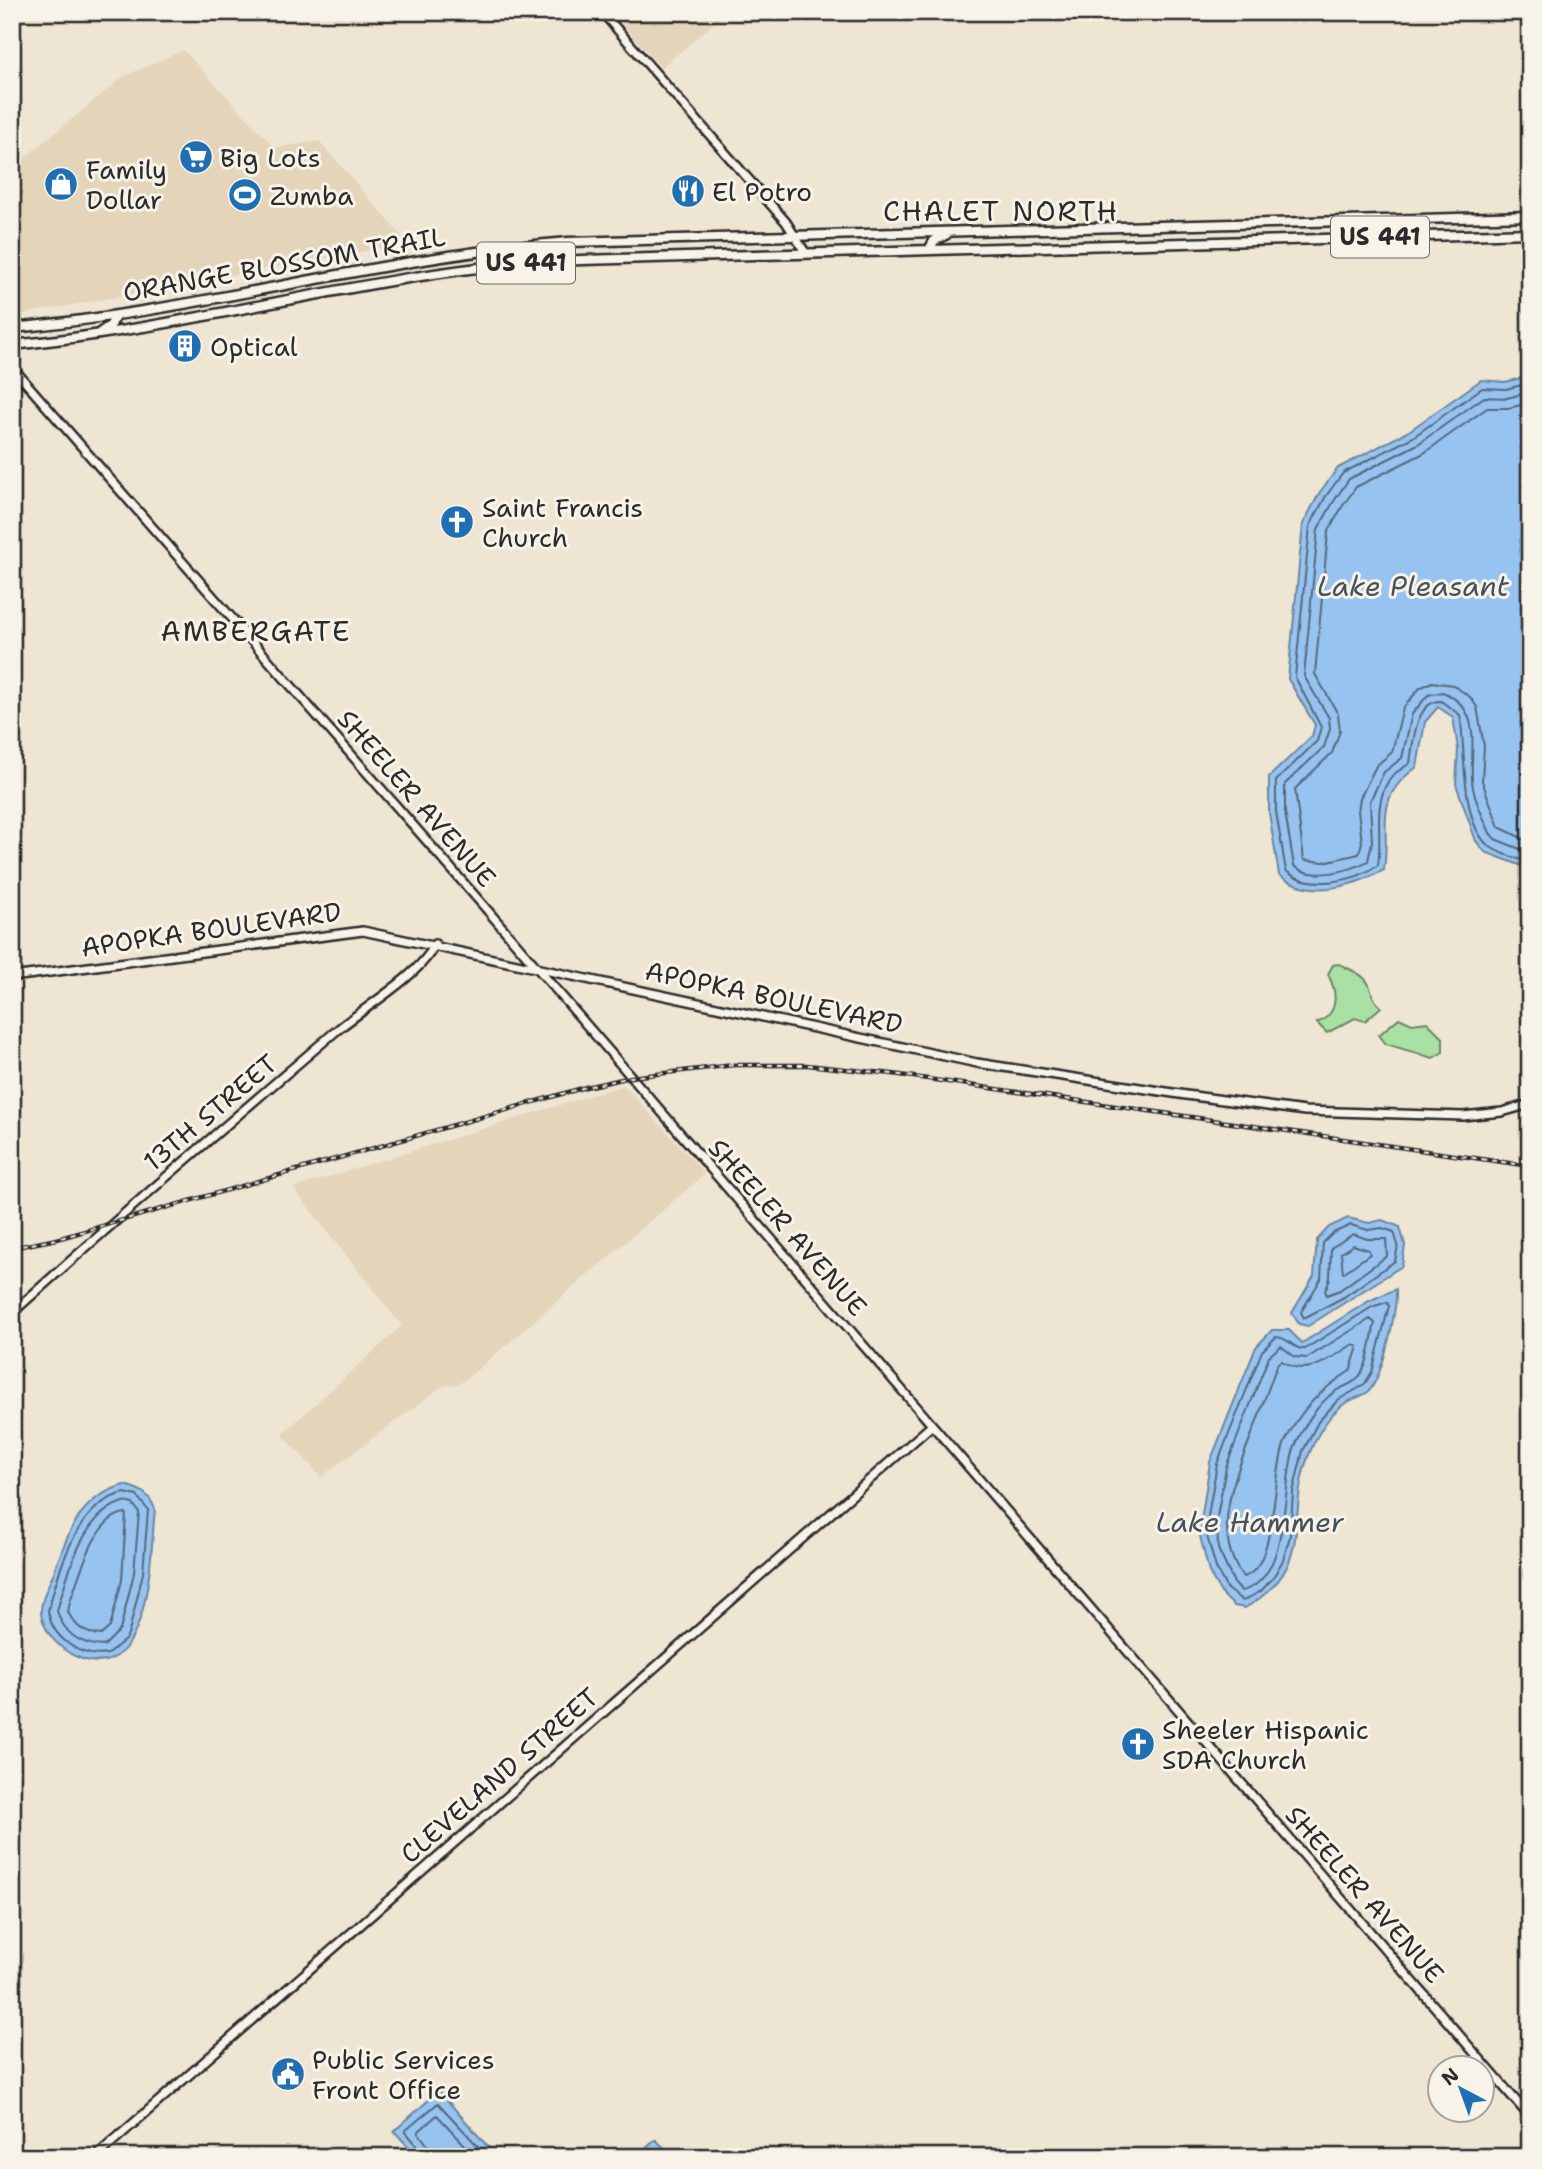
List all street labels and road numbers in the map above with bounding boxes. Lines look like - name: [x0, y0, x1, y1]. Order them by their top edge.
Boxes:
- road number: US 441: [1331, 216, 1429, 258]
- street label: ORANGE BLOSSOM TRAIL: [120, 218, 448, 310]
- road number: US 441: [477, 242, 575, 284]
- street label: SHEELER AVENUE: [330, 702, 504, 894]
- street label: APOPKA BOULEVARD: [79, 893, 343, 965]
- street label: APOPKA BOULEVARD: [642, 953, 906, 1041]
- street label: 13TH STREET: [136, 1046, 284, 1178]
- street label: SHEELER AVENUE: [701, 1131, 875, 1323]
- street label: CLEVELAND STREET: [393, 1679, 605, 1871]
- street label: SHEELER AVENUE: [1278, 1798, 1452, 1990]

